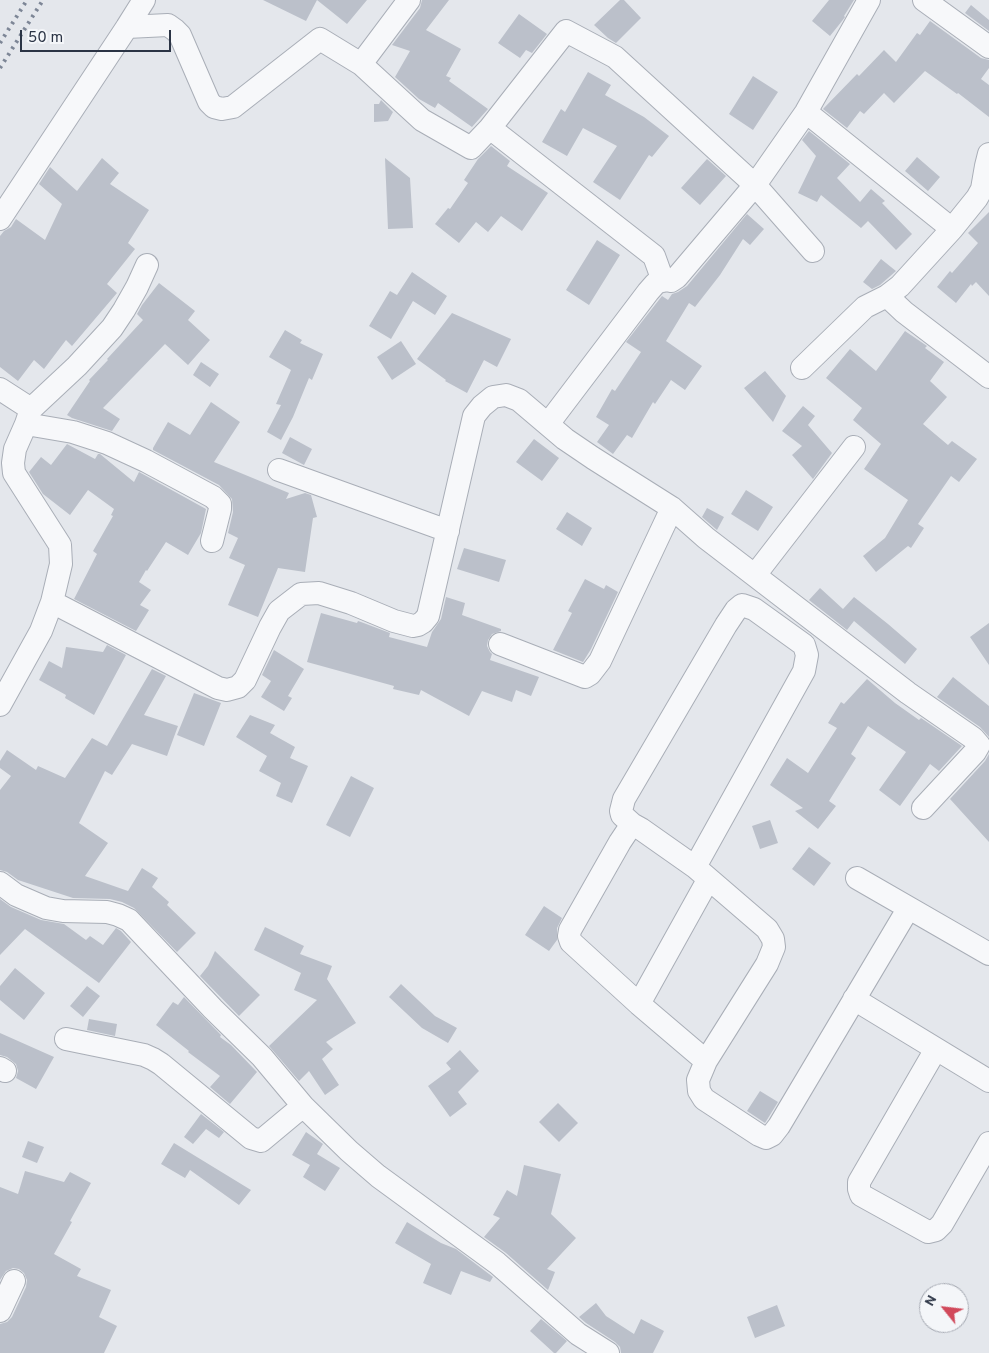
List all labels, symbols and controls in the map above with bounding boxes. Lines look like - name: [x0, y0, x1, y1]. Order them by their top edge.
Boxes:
- scale bar: [22, 20, 174, 52]
- text: 50 m: [28, 29, 63, 48]
- north arrow: [919, 1283, 969, 1333]
- text: N: [921, 1292, 941, 1309]

